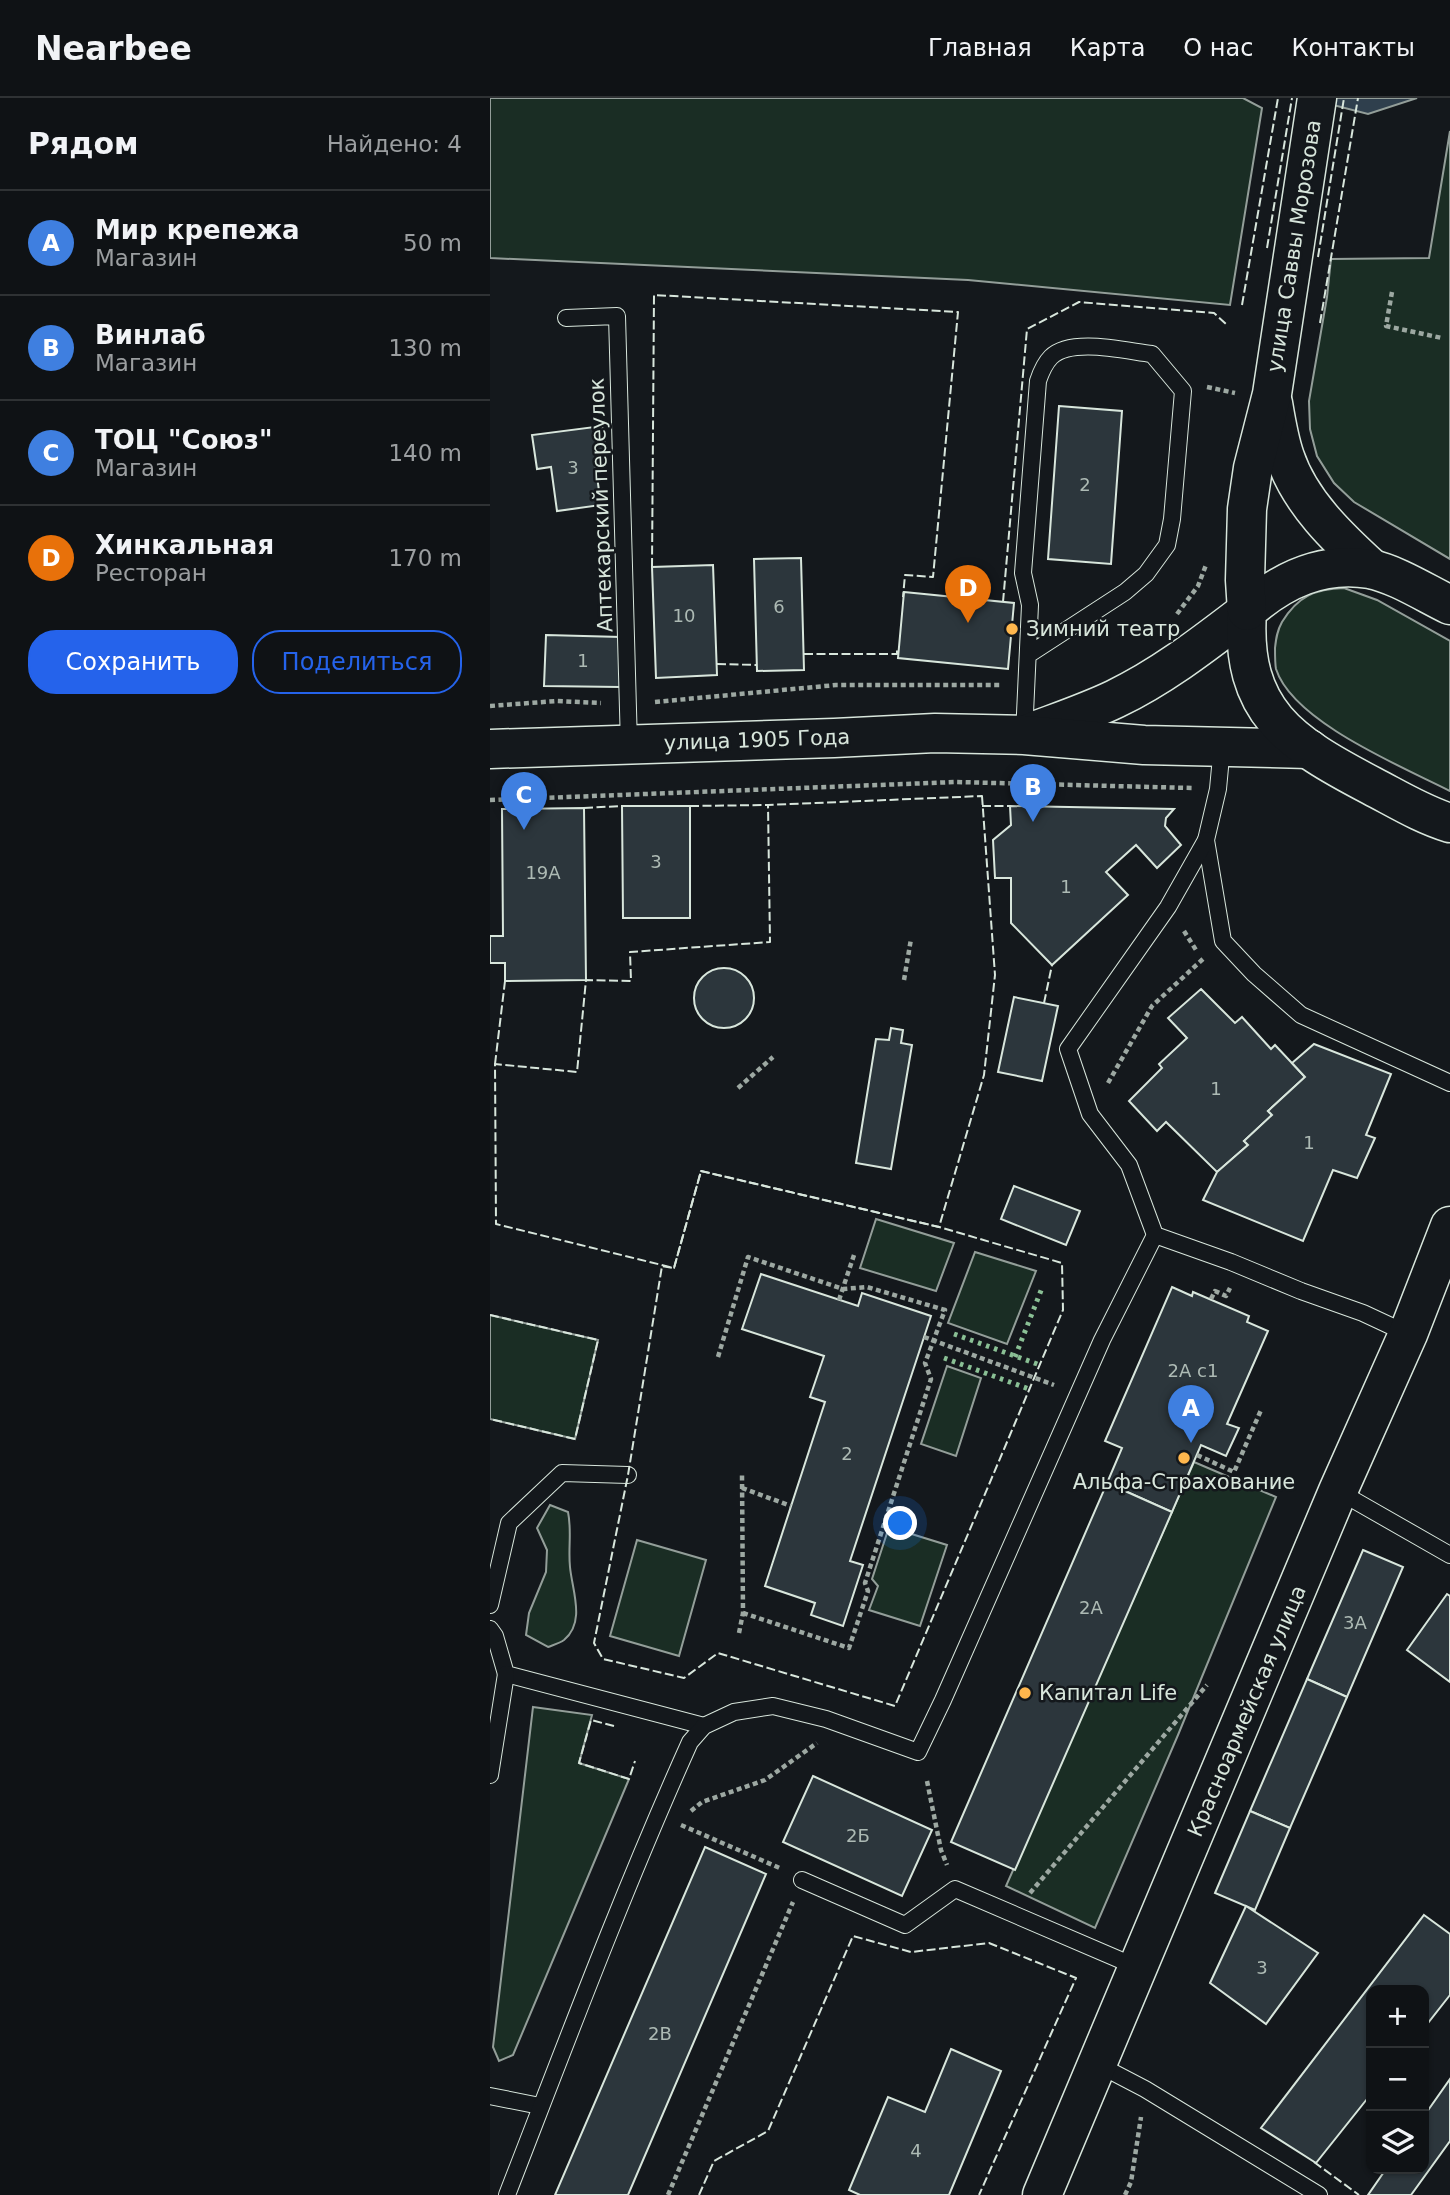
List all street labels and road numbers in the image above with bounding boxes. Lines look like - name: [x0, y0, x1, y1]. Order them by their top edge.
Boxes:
- street label: улица Саввы Морозова: [1262, 118, 1326, 374]
- street label: Аптекарский переулок: [585, 377, 617, 633]
- street label: улица 1905 Года: [663, 725, 851, 755]
- street label: Красноармейская улица: [1183, 1582, 1311, 1840]

